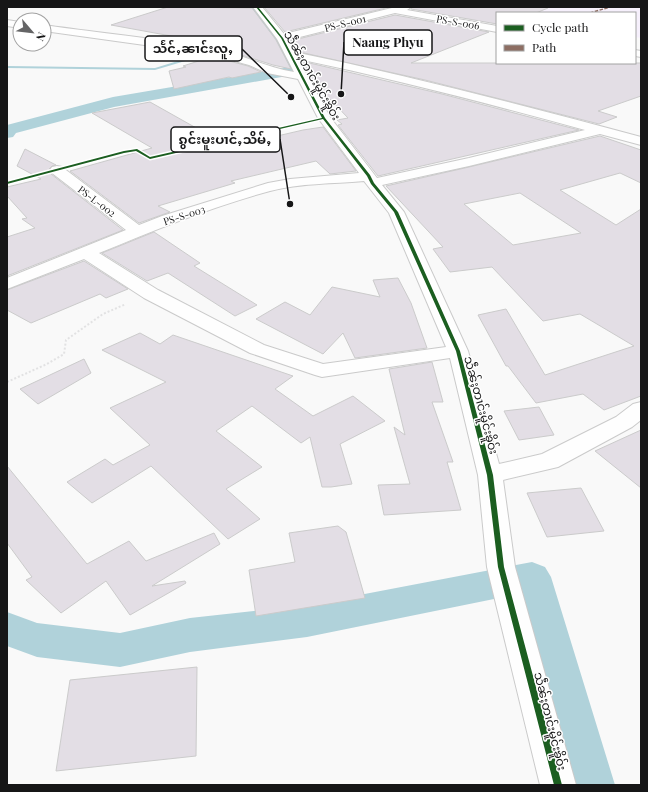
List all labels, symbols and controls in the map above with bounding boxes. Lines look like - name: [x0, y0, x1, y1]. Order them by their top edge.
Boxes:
- street label: PS-S-001: [323, 11, 368, 35]
- street label: PS-S-006: [435, 11, 481, 33]
- north arrow: [12, 12, 52, 52]
- legend: [496, 12, 636, 64]
- text: Cycle path: [532, 19, 589, 35]
- street label: သဵၼ်ႈတၢင်းမိူင်းၶိူဝ်း: [278, 27, 345, 124]
- text: N: [33, 30, 50, 44]
- callout: Naang Phyu: [344, 30, 432, 55]
- text: Naang Phyu: [352, 33, 424, 50]
- callout: သႅင်ႇၼၢင်းလူႇ: [145, 36, 242, 61]
- text: သႅင်ႇၼၢင်းလူႇ: [153, 39, 233, 60]
- text: Path: [532, 39, 556, 55]
- callout: ၵွင်းမူးပၢင်ႇသိမ်ႇ: [171, 127, 280, 152]
- text: ၵွင်းမူးပၢင်ႇသိမ်ႇ: [179, 130, 271, 151]
- street label: PS-L-002: [75, 182, 119, 220]
- street label: PS-S-003: [161, 202, 207, 228]
- street label: သဵၼ်ႈတၢင်းမိူင်းၶိူဝ်း: [458, 354, 503, 457]
- street label: သဵၼ်ႈတၢင်းမိူင်းၶိူဝ်း: [528, 670, 571, 773]

